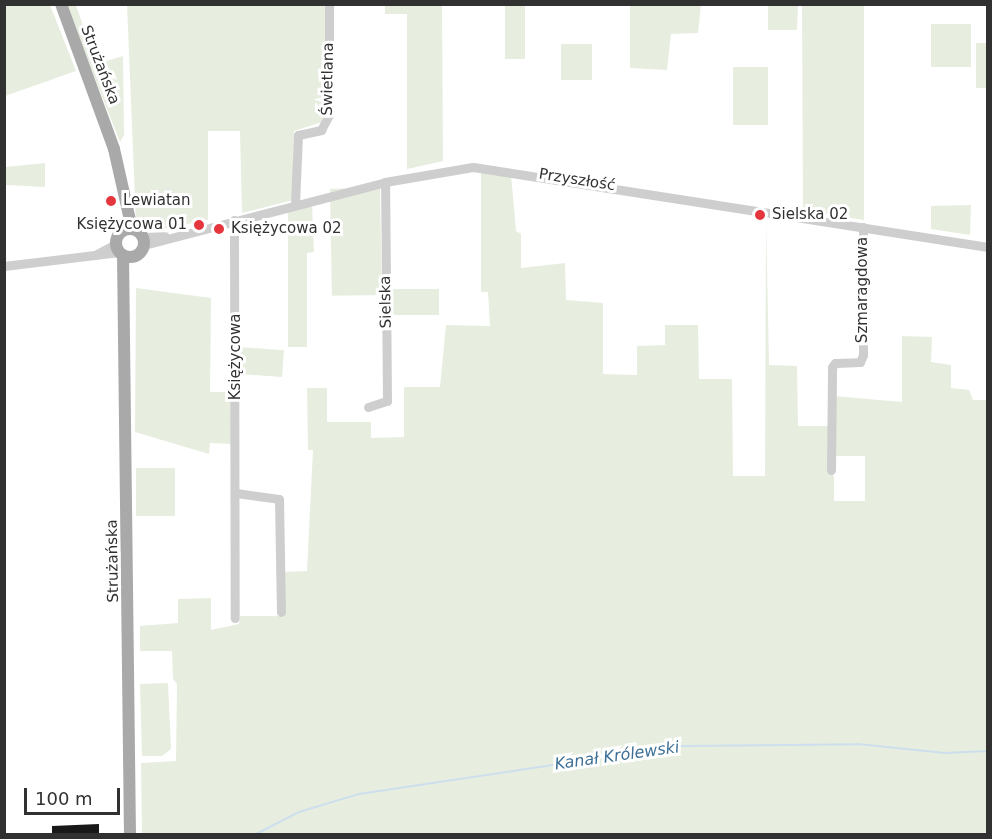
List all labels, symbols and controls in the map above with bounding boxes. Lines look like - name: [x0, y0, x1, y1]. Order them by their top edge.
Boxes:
- street label: Strużańska: [77, 23, 123, 107]
- street label: Świetlana: [318, 42, 338, 116]
- street label: Przyszłość: [538, 165, 616, 195]
- place label: Lewiatan: [123, 192, 191, 210]
- marker: Lewiatan: [104, 194, 118, 208]
- place label: Sielska 02: [772, 206, 848, 224]
- marker: Sielska 02: [753, 208, 767, 222]
- place label: Księżycowa 01: [76, 216, 187, 234]
- marker: Księżycowa 01: [192, 218, 206, 232]
- place label: Księżycowa 02: [231, 220, 342, 238]
- marker: Księżycowa 02: [212, 222, 226, 236]
- street label: Szmaragdowa: [854, 237, 872, 343]
- street label: Sielska: [377, 276, 395, 328]
- street label: Księżycowa: [227, 314, 245, 400]
- street label: Strużańska: [103, 519, 123, 603]
- water label: Kanał Królewski: [553, 738, 681, 774]
- scale bar: [27, 776, 123, 814]
- text: 100 m: [35, 788, 93, 809]

